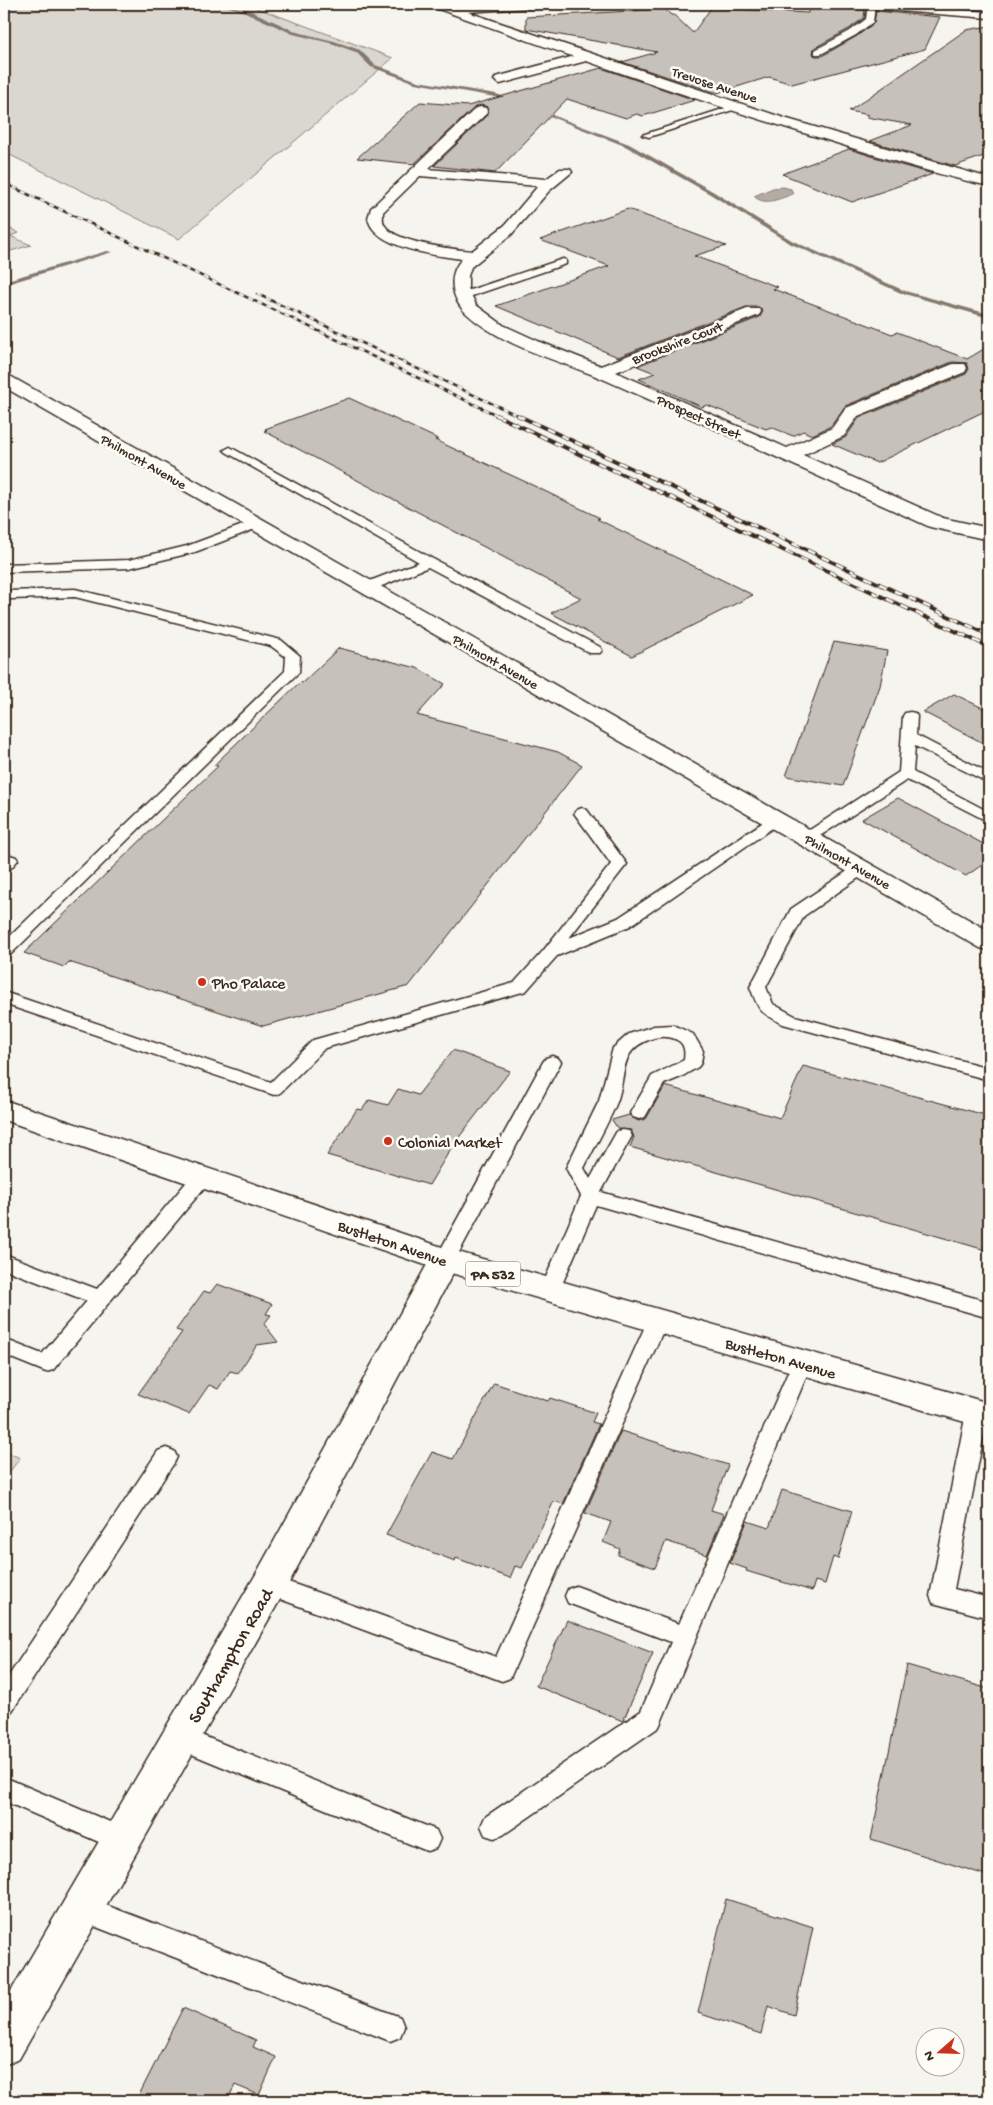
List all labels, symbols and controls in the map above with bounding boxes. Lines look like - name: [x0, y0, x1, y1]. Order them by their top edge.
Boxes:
- street label: Trevose Avenue: [668, 64, 760, 108]
- street label: Brookshire Court: [629, 319, 727, 370]
- street label: Prospect Street: [652, 392, 744, 445]
- street label: Philmont Avenue: [96, 431, 189, 495]
- street label: Philmont Avenue: [448, 631, 541, 695]
- street label: Philmont Avenue: [800, 831, 893, 895]
- marker: Pho Palace: [196, 976, 208, 988]
- place label: Pho Palace: [211, 976, 286, 995]
- marker: Colonial Market: [382, 1135, 394, 1147]
- place label: Colonial Market: [398, 1135, 503, 1154]
- street label: Bustleton Avenue: [334, 1217, 450, 1273]
- road number: PA 532: [466, 1262, 520, 1286]
- street label: Bustleton Avenue: [722, 1335, 838, 1385]
- street label: Southampton Road: [184, 1584, 281, 1728]
- north arrow: [916, 2028, 966, 2078]
- text: N: [921, 2048, 940, 2063]

